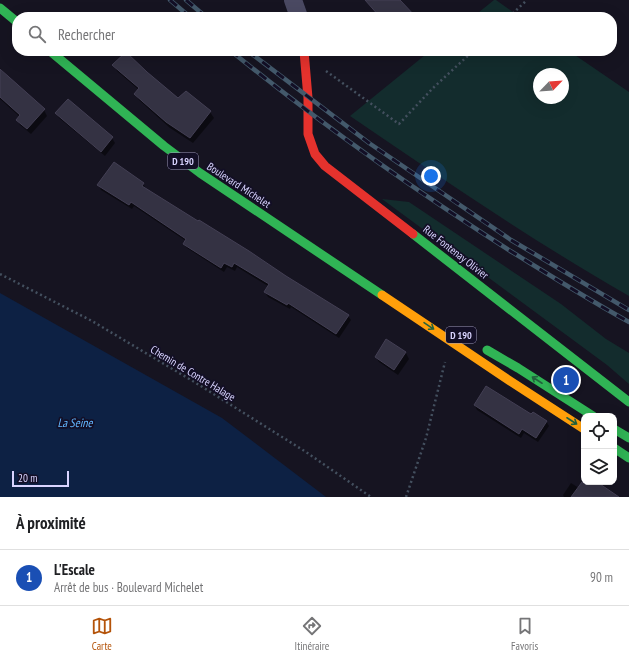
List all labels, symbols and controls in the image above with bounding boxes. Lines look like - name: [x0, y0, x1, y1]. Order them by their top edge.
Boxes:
- search box: [12, 12, 617, 56]
- icon: search: [26, 23, 48, 45]
- text: Rechercher: [58, 25, 115, 44]
- north arrow: [533, 68, 569, 104]
- road number: D 190: [168, 153, 198, 169]
- street label: Boulevard Michelet: [204, 159, 274, 211]
- your location: [421, 166, 441, 186]
- street label: Rue Fontenay Olivier: [421, 222, 491, 282]
- one-way arrow: [423, 322, 434, 330]
- road number: D 190: [446, 327, 476, 343]
- street label: Chemin de Contre Halage: [148, 342, 238, 404]
- pin: 1: [553, 365, 579, 395]
- one-way arrow: [532, 376, 543, 384]
- map controls: [581, 413, 617, 485]
- button: locate: [581, 413, 617, 449]
- water label: La Seine: [57, 415, 94, 430]
- one-way arrow: [566, 417, 577, 425]
- button: layers: [581, 449, 617, 485]
- scale bar: [12, 469, 69, 488]
- text: 20 m: [18, 471, 37, 485]
- text: À proximité: [16, 512, 86, 534]
- text: L'Escale: [54, 560, 95, 579]
- text: 1: [26, 569, 32, 586]
- text: 90 m: [590, 569, 613, 586]
- text: Arrêt de bus · Boulevard Michelet: [54, 579, 203, 596]
- tab: Carte: [91, 615, 113, 653]
- tab: Itinéraire: [295, 615, 329, 653]
- tab: Favoris: [511, 615, 538, 653]

